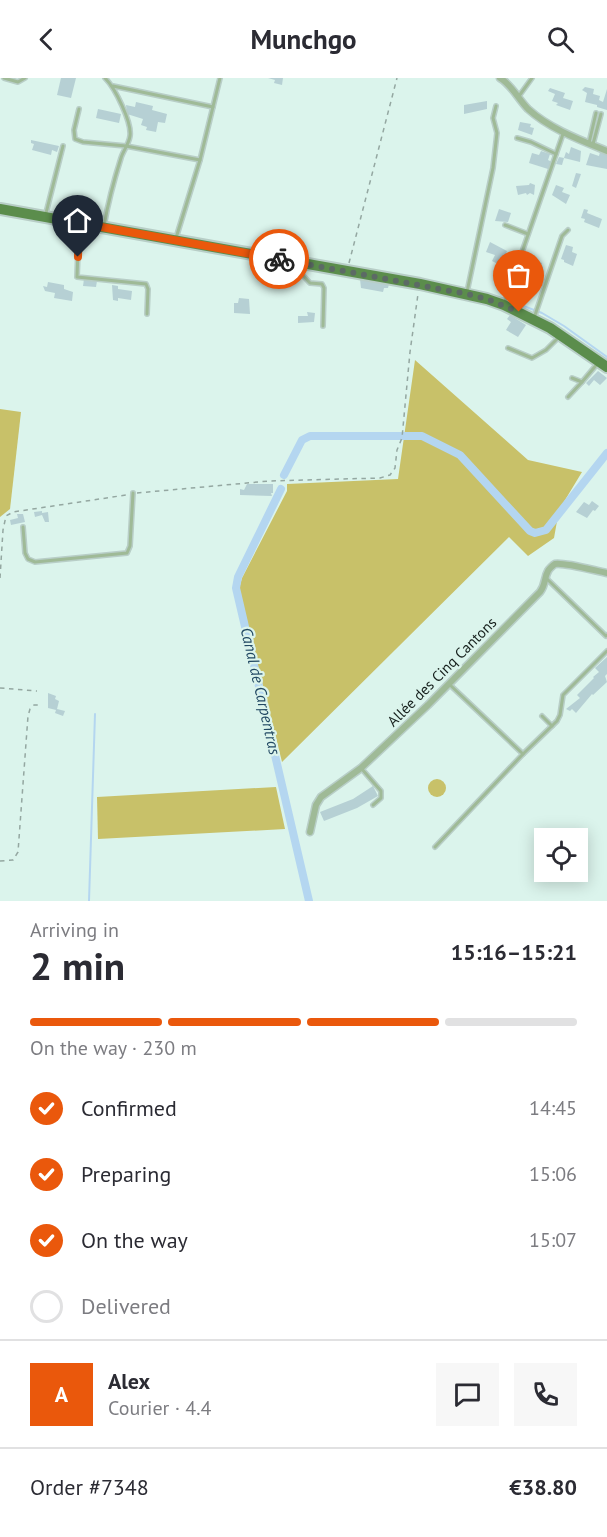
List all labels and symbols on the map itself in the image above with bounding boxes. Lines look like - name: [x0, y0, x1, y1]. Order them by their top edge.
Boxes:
- pin: [52, 195, 103, 257]
- courier: [249, 229, 309, 289]
- pin: [493, 250, 544, 312]
- street label: Allée des Cinq Cantons: [383, 613, 500, 730]
- water label: Canal de Carpentras: [237, 626, 285, 757]

